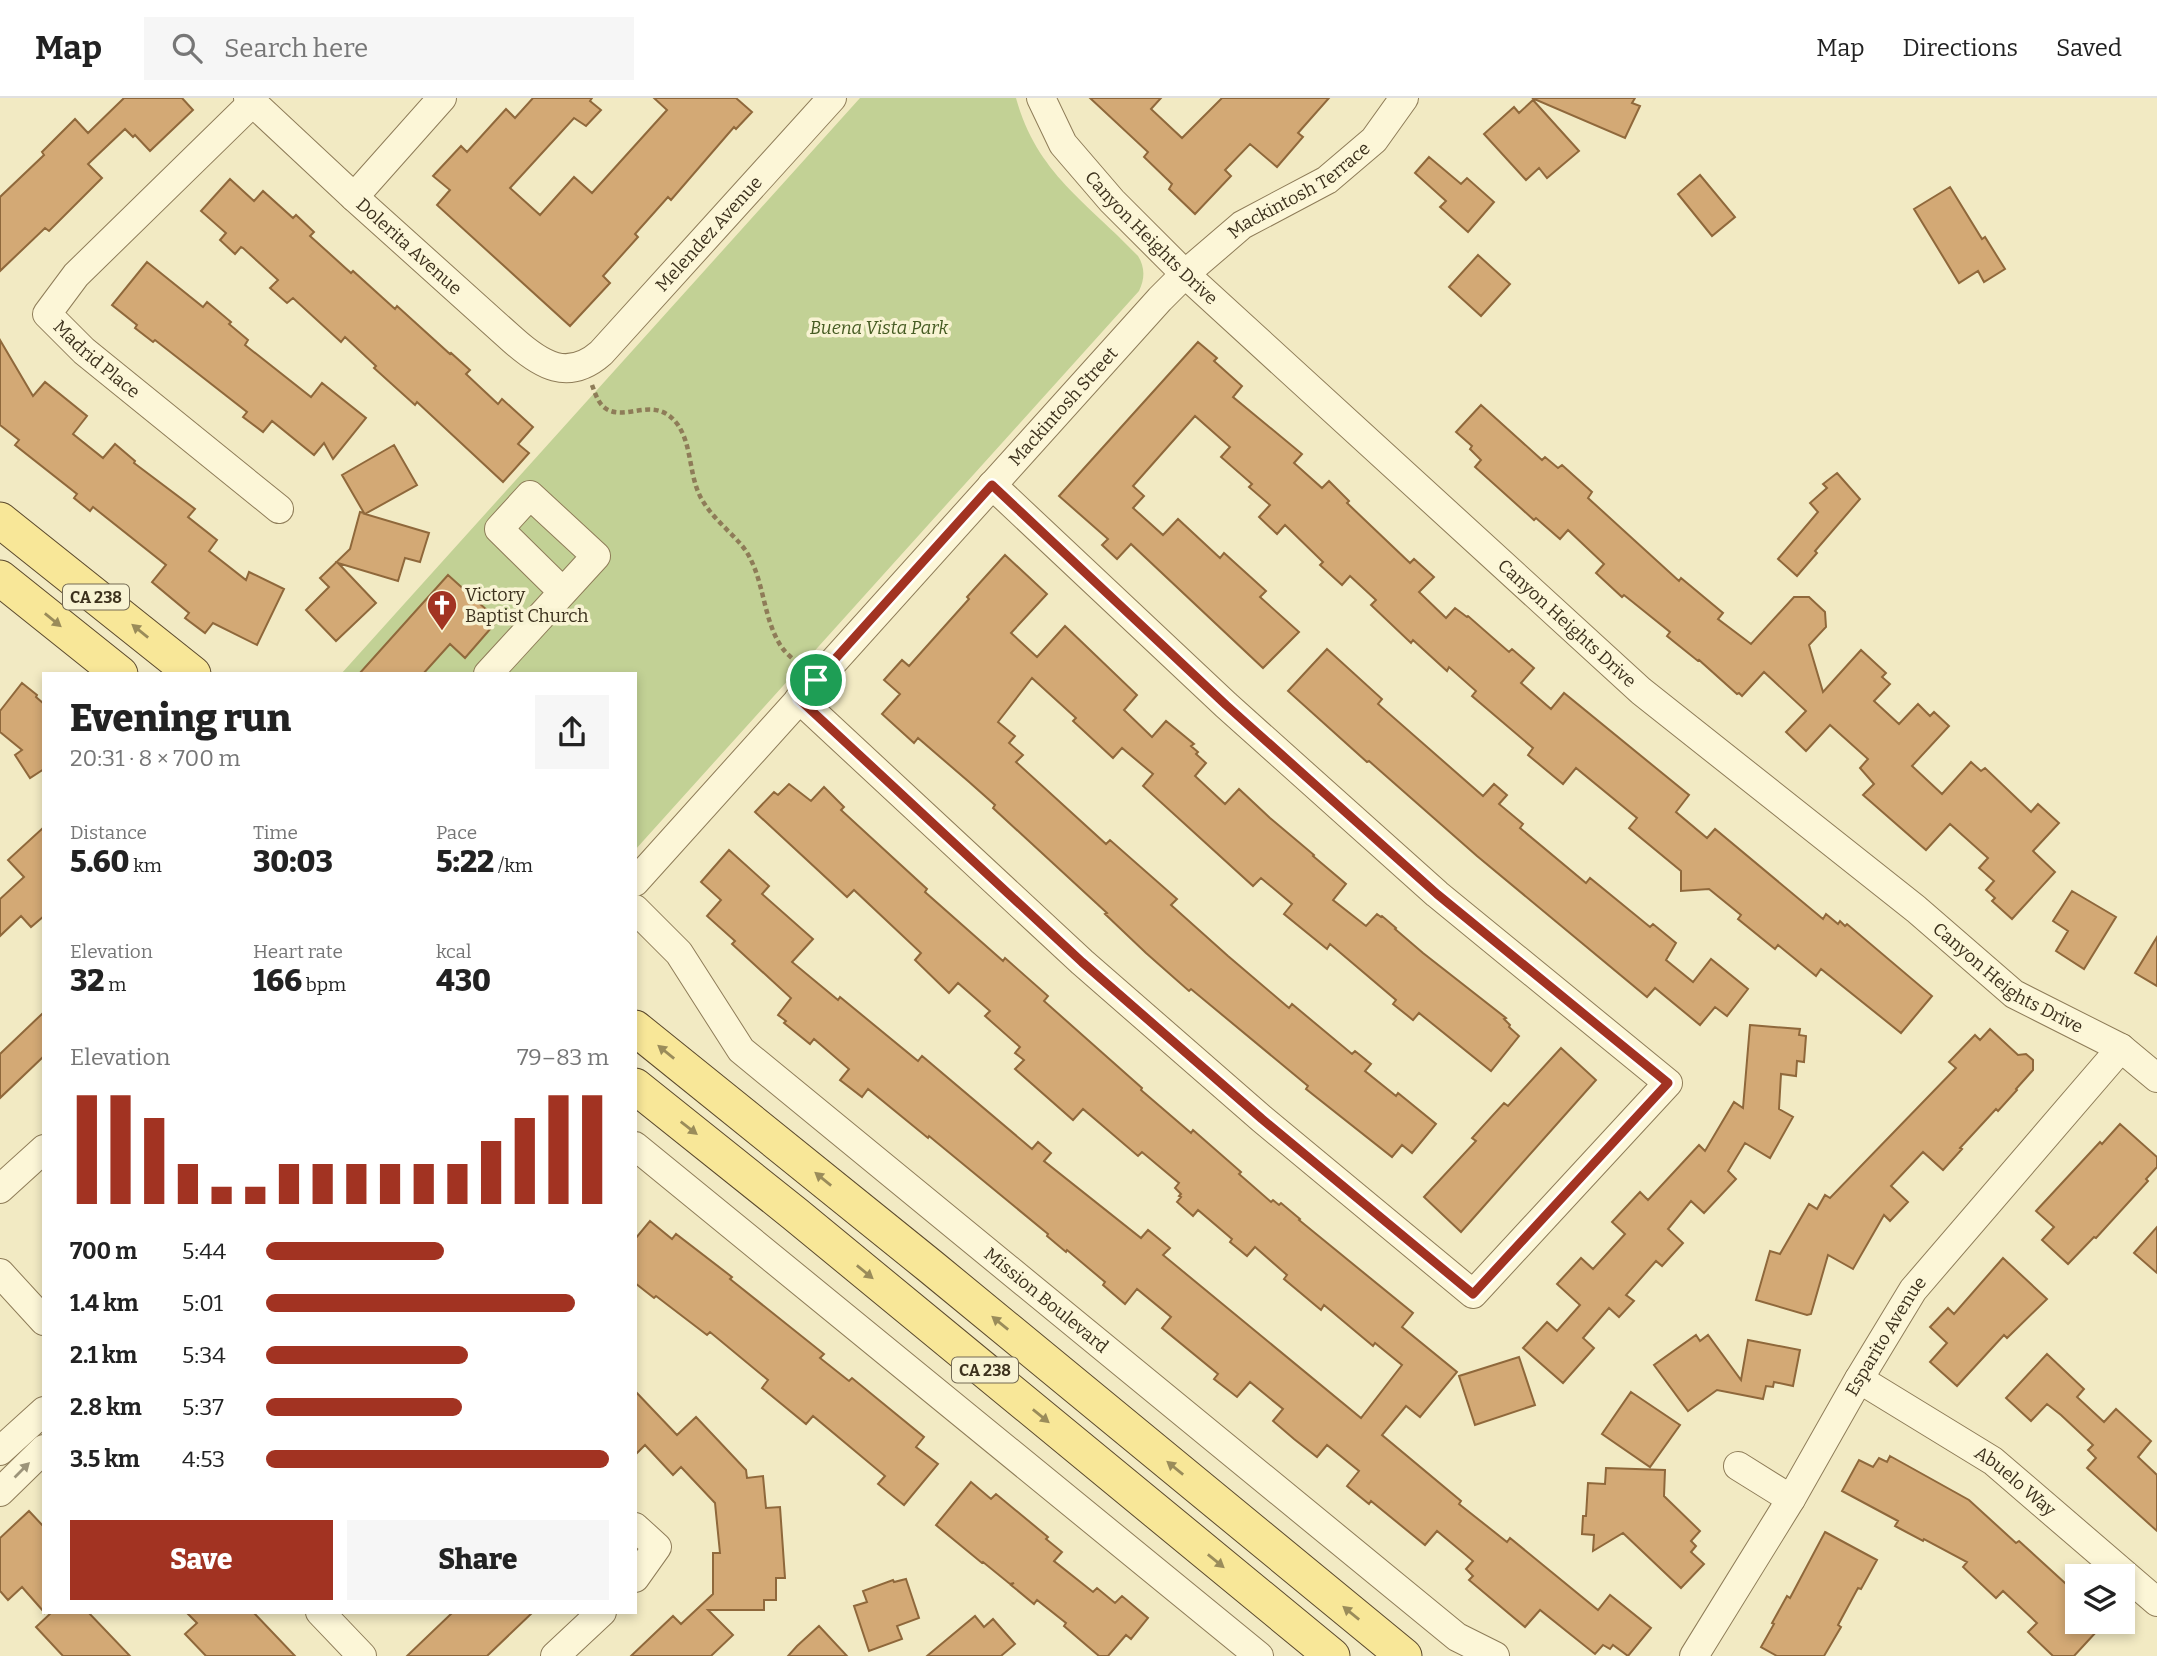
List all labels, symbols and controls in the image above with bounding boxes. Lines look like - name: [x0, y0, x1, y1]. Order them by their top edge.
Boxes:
- search box: [144, 17, 634, 80]
- text: Map: [35, 28, 102, 68]
- icon: search: [168, 29, 206, 67]
- text: Search here: [224, 33, 368, 64]
- text: Map: [1816, 34, 1865, 62]
- text: Directions: [1903, 34, 2018, 62]
- text: Saved: [2056, 34, 2122, 62]
- street label: Mackintosh Terrace: [1223, 137, 1374, 243]
- street label: Canyon Heights Drive: [1080, 167, 1222, 309]
- street label: Melendez Avenue: [651, 172, 767, 296]
- street label: Dolerita Avenue: [352, 193, 466, 300]
- street label: Madrid Place: [49, 316, 144, 403]
- park label: Buena Vista Park: [810, 317, 948, 339]
- street label: Mackintosh Street: [1004, 342, 1123, 470]
- street label: Canyon Heights Drive: [1493, 555, 1641, 692]
- road number: CA 238: [63, 584, 129, 610]
- place label: Victory Baptist Church: [465, 584, 588, 627]
- church icon: Victory Baptist Church: [425, 588, 459, 632]
- one-way arrow: [45, 612, 62, 627]
- one-way arrow: [131, 624, 148, 639]
- pin: [786, 650, 846, 710]
- icon: arrive: [797, 661, 835, 699]
- text: Evening run: [70, 695, 291, 741]
- button: share: [535, 695, 609, 769]
- text: 20:31 · 8 × 700 m: [70, 744, 240, 772]
- text: Distance: [70, 821, 147, 844]
- text: Time: [253, 821, 298, 844]
- text: Pace: [436, 821, 477, 844]
- text: 5.60: [70, 844, 130, 880]
- text: 30:03: [253, 844, 333, 880]
- text: 5:22: [436, 844, 494, 880]
- text: km: [130, 854, 162, 877]
- text: /km: [494, 854, 533, 877]
- street label: Canyon Heights Drive: [1928, 918, 2087, 1038]
- text: Elevation: [70, 940, 153, 963]
- text: Heart rate: [253, 940, 343, 963]
- text: kcal: [436, 940, 471, 963]
- text: 32: [70, 963, 105, 999]
- text: 166: [253, 963, 302, 999]
- text: 430: [436, 963, 491, 999]
- text: m: [105, 973, 126, 996]
- text: bpm: [302, 973, 346, 996]
- text: Elevation: [70, 1043, 170, 1071]
- text: 79–83 m: [517, 1043, 609, 1071]
- one-way arrow: [658, 1045, 676, 1060]
- one-way arrow: [680, 1120, 697, 1135]
- one-way arrow: [815, 1172, 833, 1187]
- text: 700 m: [70, 1237, 137, 1265]
- text: 5:44: [182, 1237, 226, 1265]
- street label: Mission Boulevard: [980, 1243, 1113, 1358]
- one-way arrow: [856, 1264, 874, 1279]
- street label: Esparito Avenue: [1841, 1272, 1931, 1400]
- text: 1.4 km: [70, 1289, 138, 1317]
- text: 5:01: [182, 1289, 223, 1317]
- one-way arrow: [991, 1316, 1009, 1331]
- text: 2.1 km: [70, 1341, 137, 1369]
- text: 5:34: [182, 1341, 226, 1369]
- road number: CA 238: [952, 1358, 1018, 1382]
- text: 2.8 km: [70, 1393, 142, 1421]
- text: 5:37: [182, 1393, 224, 1421]
- one-way arrow: [1032, 1408, 1049, 1423]
- street label: Abuelo Way: [1971, 1441, 2061, 1521]
- text: 3.5 km: [70, 1445, 140, 1473]
- text: 4:53: [182, 1445, 225, 1473]
- one-way arrow: [1167, 1461, 1184, 1476]
- one-way arrow: [13, 1463, 30, 1479]
- button: Save: [70, 1520, 333, 1600]
- button: Share: [347, 1520, 609, 1600]
- one-way arrow: [1208, 1553, 1225, 1568]
- map controls: [2065, 1564, 2135, 1634]
- button: layers: [2065, 1564, 2135, 1634]
- one-way arrow: [1342, 1605, 1360, 1620]

